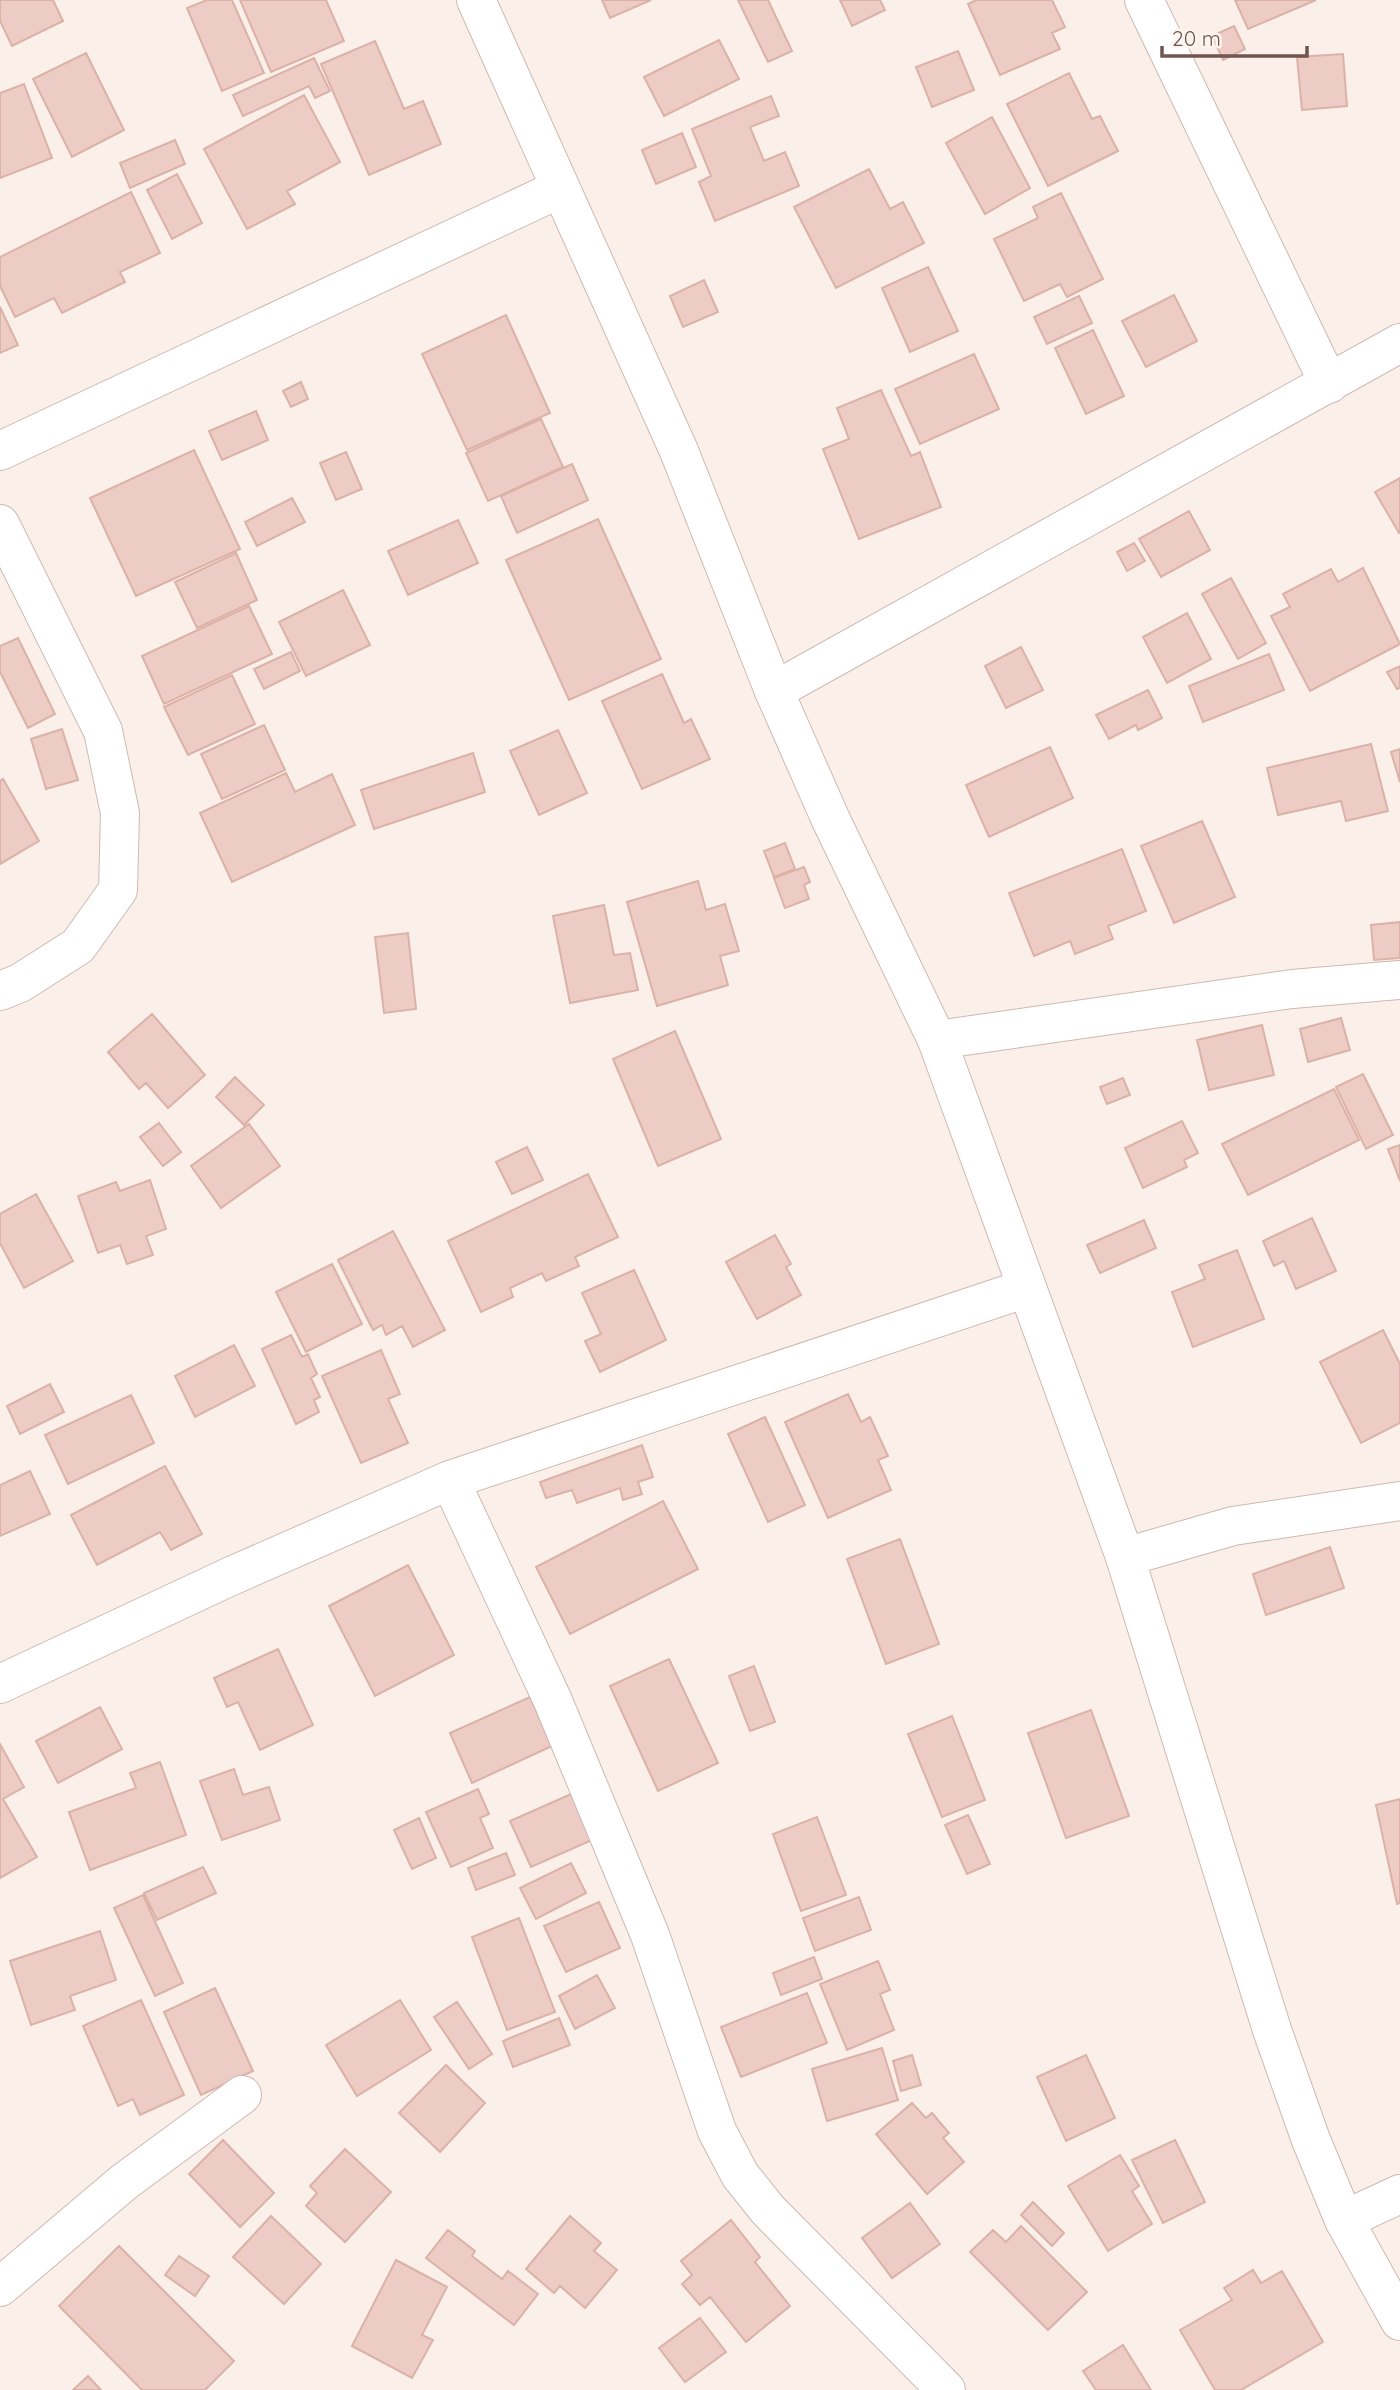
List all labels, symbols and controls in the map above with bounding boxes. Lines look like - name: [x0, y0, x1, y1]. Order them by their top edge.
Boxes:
- scale bar: [1162, 14, 1307, 58]
- text: 20 m: [1172, 25, 1221, 51]

